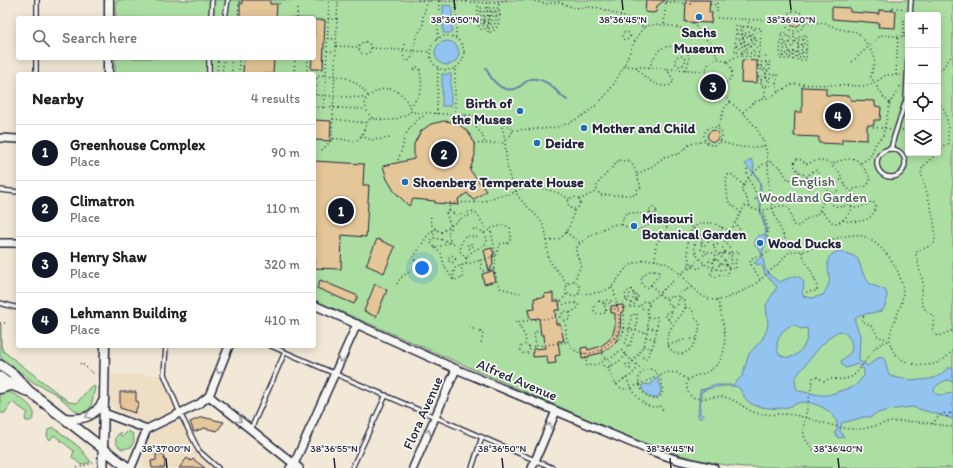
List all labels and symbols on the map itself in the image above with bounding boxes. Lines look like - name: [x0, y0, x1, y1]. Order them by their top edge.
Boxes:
- marker: Sachs Museum: [694, 12, 704, 22]
- text: 38°36'50"N: [431, 13, 479, 26]
- text: 38°36'45"N: [599, 13, 647, 26]
- text: 38°36'40"N: [766, 13, 816, 26]
- place label: Sachs Museum: [674, 24, 725, 57]
- pin: 3: [700, 72, 726, 102]
- place label: Birth of the Muses: [452, 95, 513, 128]
- pin: 4: [825, 101, 851, 131]
- marker: Birth of the Muses: [515, 106, 525, 116]
- place label: Mother and Child: [592, 120, 696, 137]
- marker: Mother and Child: [579, 123, 589, 133]
- place label: Deidre: [545, 135, 585, 152]
- marker: Deidre: [532, 138, 542, 148]
- pin: 2: [431, 139, 457, 169]
- park label: English Woodland Garden: [759, 173, 867, 206]
- place label: Shoenberg Temperate House: [413, 174, 584, 191]
- marker: Shoenberg Temperate House: [400, 177, 410, 187]
- pin: 1: [328, 196, 354, 226]
- place label: Missouri Botanical Garden: [642, 210, 746, 243]
- marker: Missouri Botanical Garden: [629, 221, 639, 231]
- place label: Wood Ducks: [768, 235, 841, 252]
- marker: Wood Ducks: [755, 238, 765, 248]
- your location: [412, 258, 432, 278]
- one-way arrow: [338, 355, 346, 363]
- street label: Alfred Avenue: [474, 355, 560, 405]
- one-way arrow: [215, 367, 223, 374]
- street label: Flora Avenue: [399, 374, 447, 452]
- one-way arrow: [85, 411, 92, 419]
- one-way arrow: [235, 416, 242, 423]
- one-way arrow: [545, 423, 553, 430]
- one-way arrow: [423, 429, 431, 437]
- text: 38°37'00"N: [142, 442, 191, 455]
- text: 38°36'55"N: [310, 442, 358, 455]
- text: 38°36'50"N: [478, 442, 526, 455]
- text: 38°36'45"N: [646, 442, 694, 455]
- text: 38°36'40"N: [813, 442, 863, 455]

